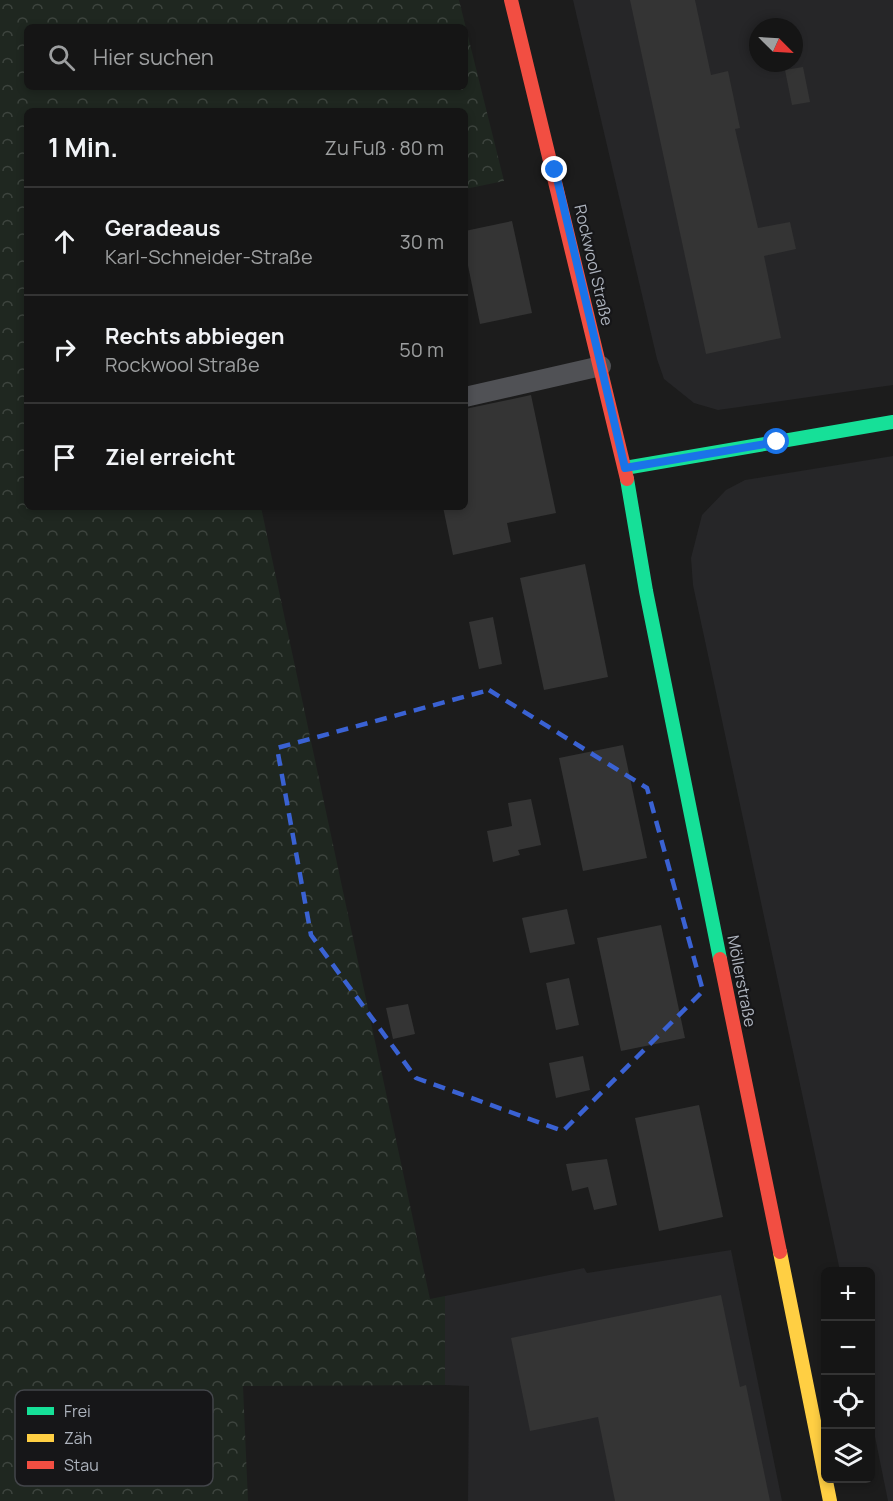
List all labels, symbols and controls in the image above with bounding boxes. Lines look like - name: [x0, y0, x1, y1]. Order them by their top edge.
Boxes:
- north arrow: [749, 18, 803, 72]
- search box: [24, 24, 468, 90]
- icon: search: [45, 41, 78, 74]
- text: Hier suchen: [93, 42, 214, 72]
- text: 1 Min.: [48, 129, 118, 165]
- text: Zu Fuß · 80 m: [325, 134, 444, 161]
- route end: [541, 156, 567, 182]
- street label: Rockwool Straße: [569, 202, 619, 328]
- text: Geradeaus: [105, 213, 220, 243]
- icon: ahead: [48, 225, 81, 258]
- text: 30 m: [400, 228, 444, 255]
- text: Karl-Schneider-Straße: [105, 243, 313, 270]
- text: Rechts abbiegen: [105, 321, 284, 351]
- icon: right: [48, 333, 81, 366]
- text: 50 m: [399, 336, 444, 363]
- text: Rockwool Straße: [105, 351, 260, 378]
- route start: [763, 428, 789, 454]
- icon: arrive: [48, 441, 81, 474]
- text: Ziel erreicht: [105, 442, 236, 472]
- street label: Möllerstraße: [722, 933, 762, 1029]
- map controls: [821, 1267, 875, 1483]
- button: +: [821, 1267, 875, 1321]
- button: −: [821, 1321, 875, 1375]
- button: locate: [821, 1375, 875, 1429]
- legend: [15, 1390, 213, 1486]
- text: Frei: [64, 1400, 91, 1422]
- text: Zäh: [64, 1427, 92, 1449]
- button: layers: [821, 1429, 875, 1483]
- text: Stau: [64, 1454, 99, 1476]

